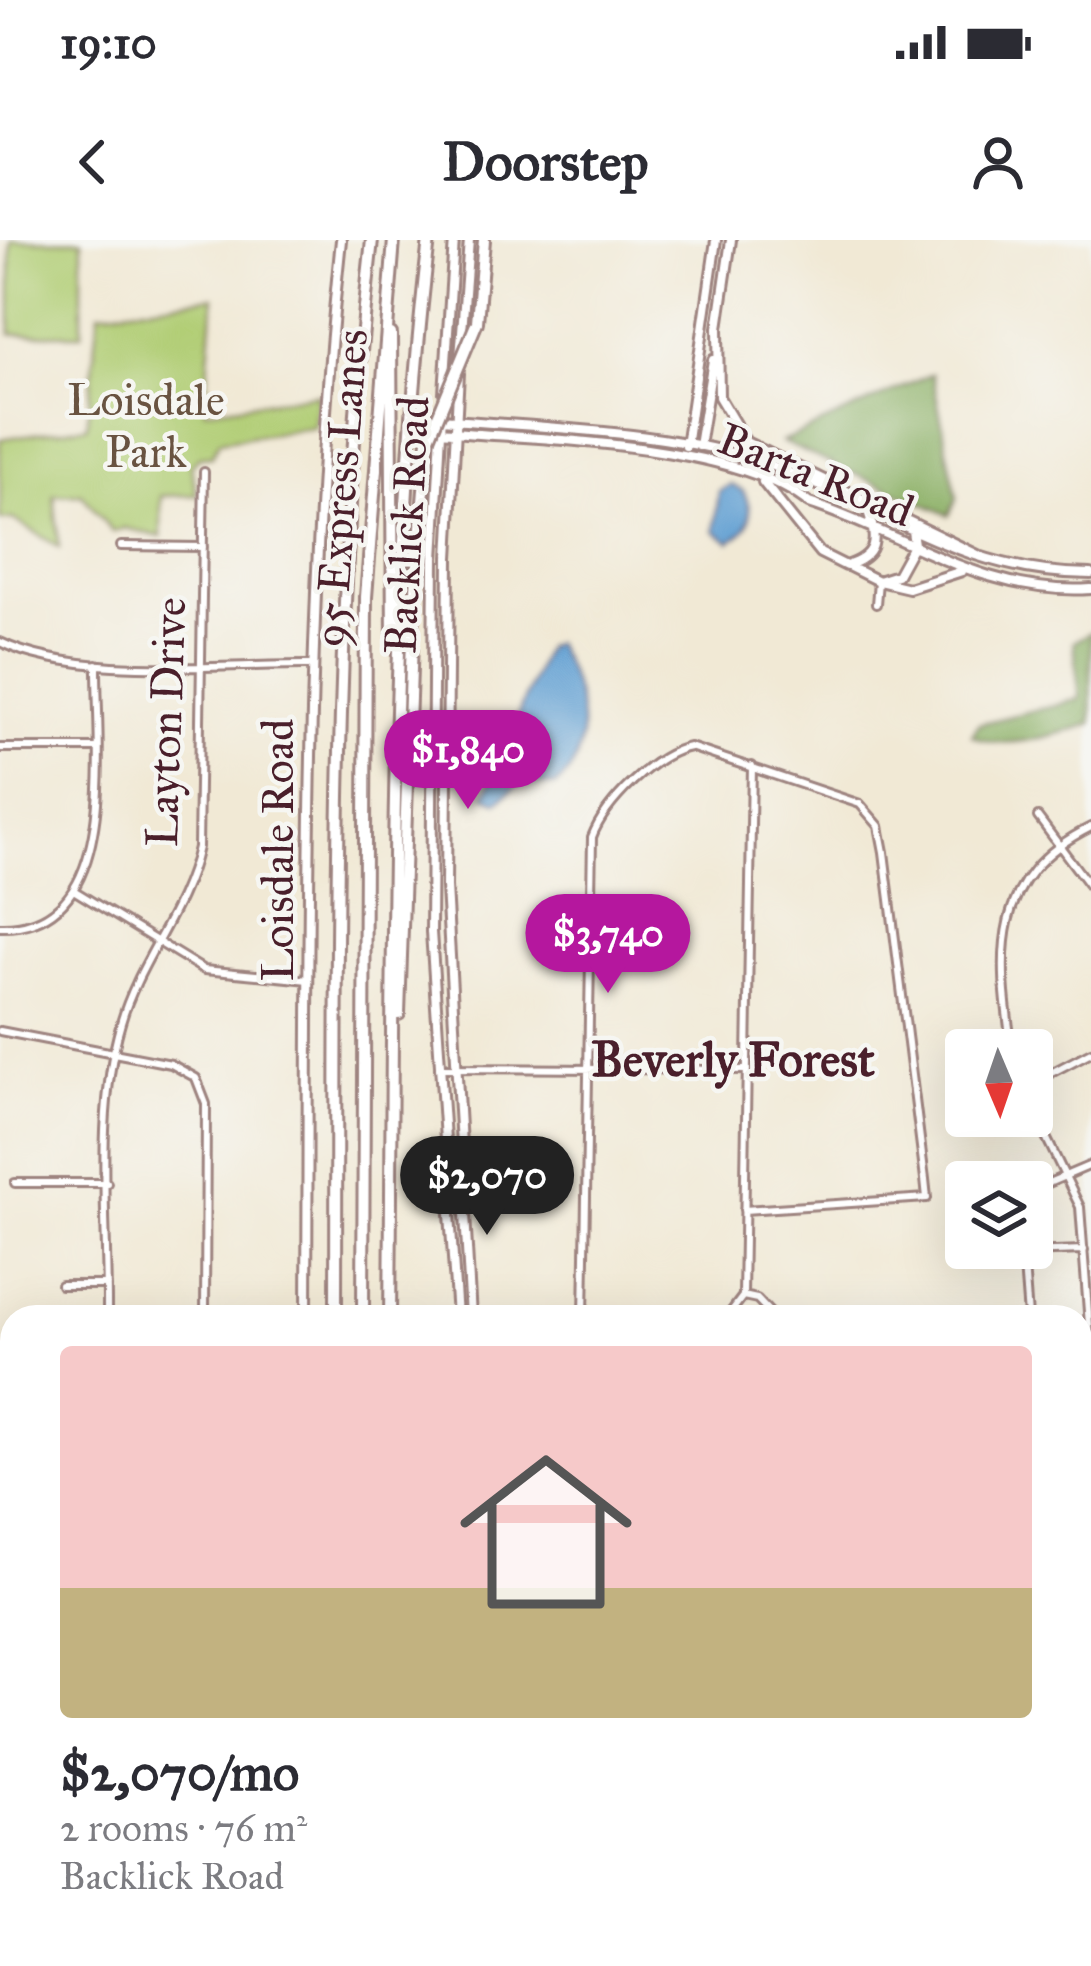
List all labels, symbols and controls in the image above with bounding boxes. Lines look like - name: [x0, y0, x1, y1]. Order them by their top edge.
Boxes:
- text: 19:10: [60, 15, 157, 70]
- icon: back: [60, 129, 126, 195]
- text: Doorstep: [442, 129, 649, 195]
- icon: person: [965, 129, 1031, 195]
- street label: 95 Express Lanes: [302, 327, 379, 649]
- park label: Loisdale Park: [67, 372, 225, 479]
- street label: Backlick Road: [372, 394, 441, 656]
- street label: Barta Road: [710, 410, 922, 539]
- street label: Layton Drive: [134, 596, 197, 848]
- pin: $1,840: [370, 710, 566, 812]
- street label: Loisdale Road: [250, 718, 305, 982]
- text: $1,840: [411, 725, 525, 773]
- pin: $3,740: [510, 894, 706, 996]
- text: $3,740: [552, 909, 664, 957]
- north arrow: [945, 1029, 1053, 1137]
- map controls: [945, 1029, 1053, 1269]
- district label: Beverly Forest: [591, 1030, 875, 1089]
- pin: $2,070: [389, 1136, 585, 1238]
- text: $2,070: [427, 1151, 547, 1199]
- button: layers: [945, 1161, 1053, 1269]
- icon: home: [438, 1424, 654, 1640]
- text: $2,070/mo: [60, 1742, 299, 1804]
- text: 2 rooms · 76 m²: [60, 1804, 307, 1852]
- text: Backlick Road: [60, 1852, 284, 1900]

